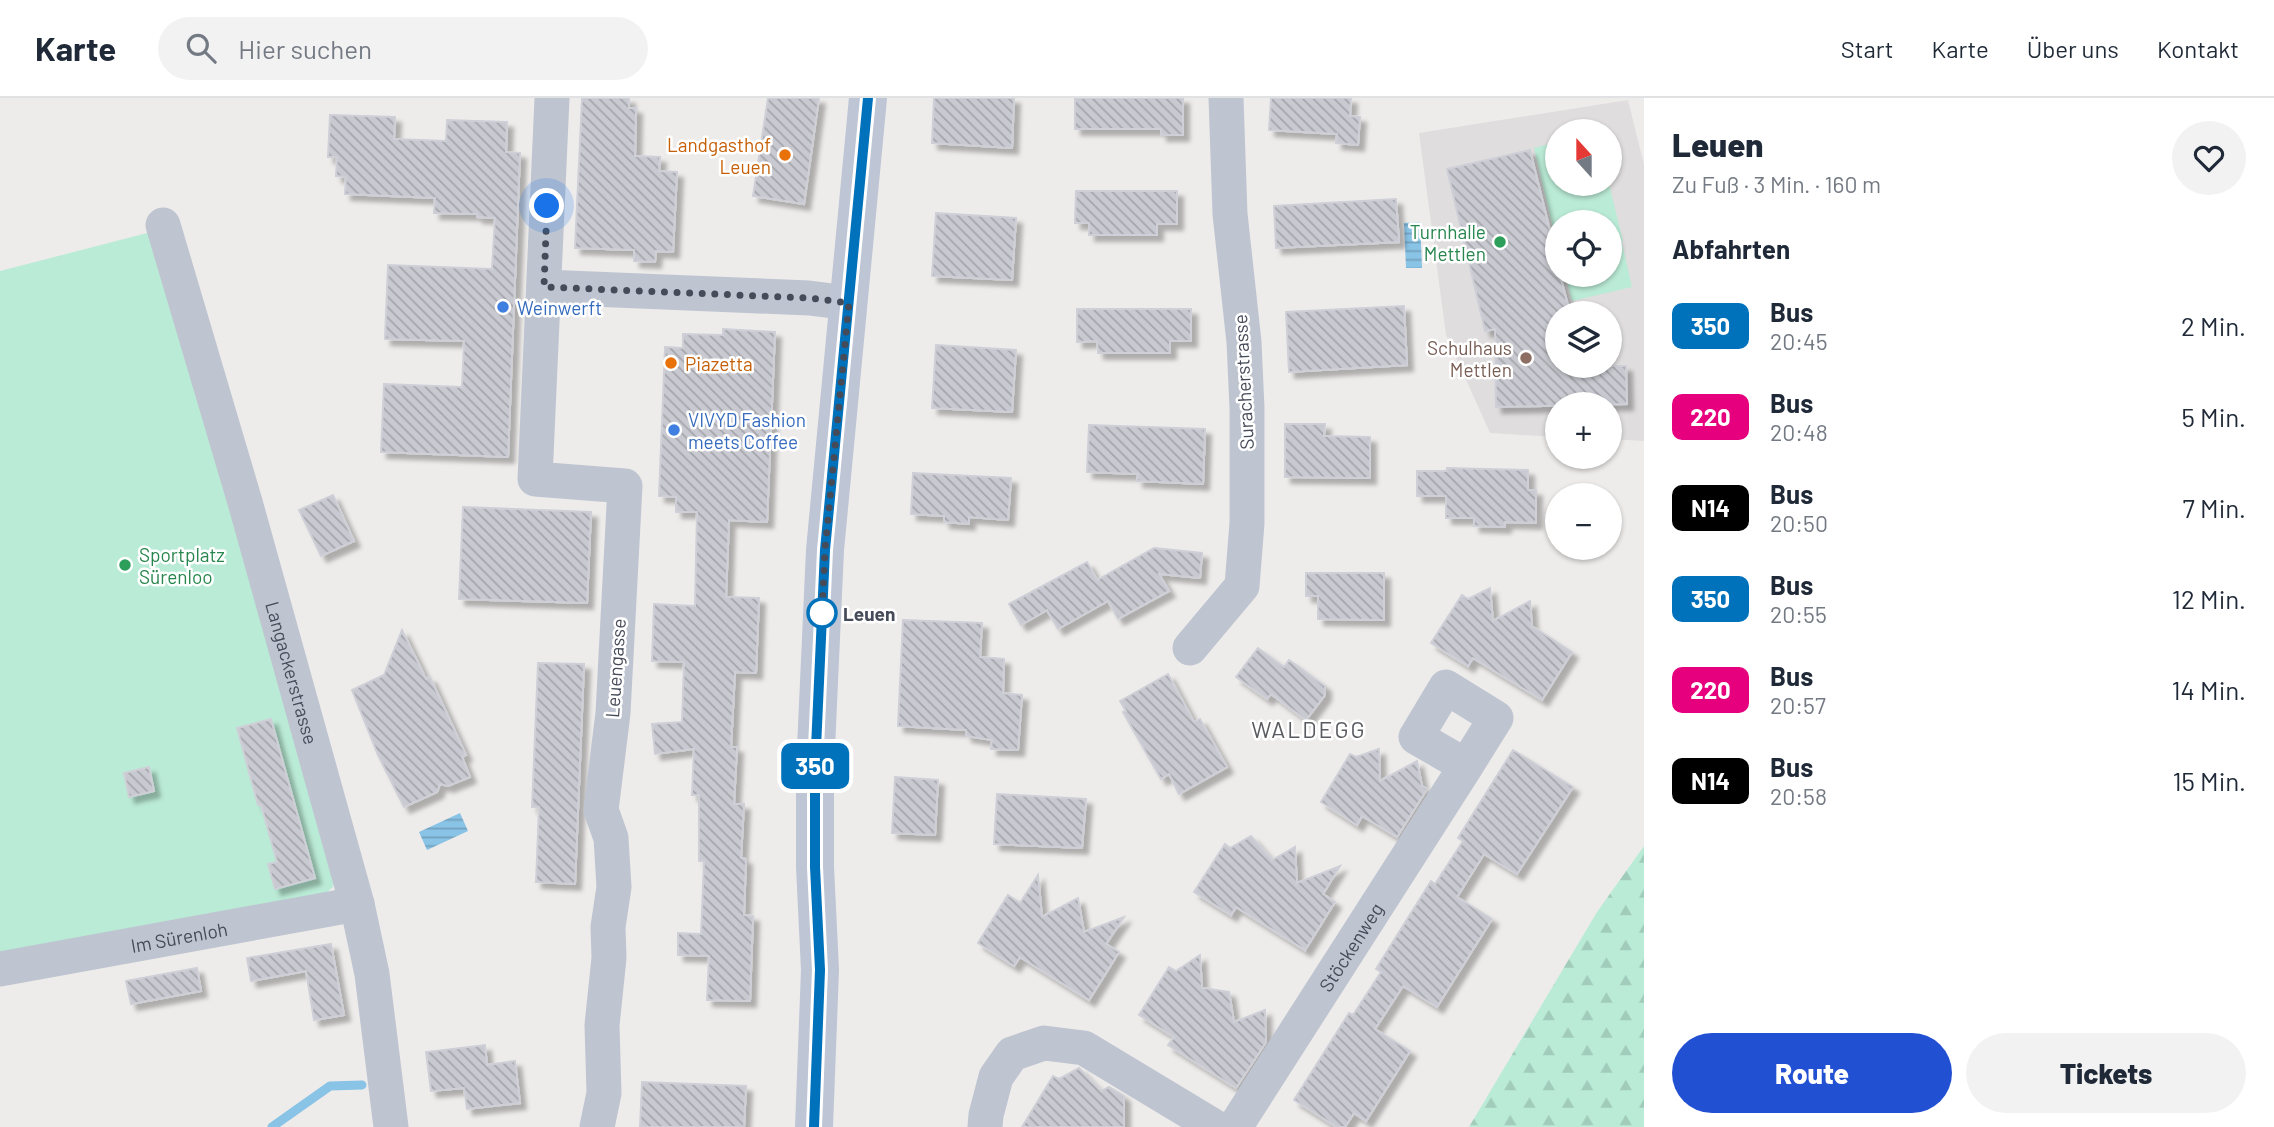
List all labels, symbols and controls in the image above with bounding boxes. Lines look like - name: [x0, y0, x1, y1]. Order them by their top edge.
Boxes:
- search box: [158, 17, 648, 80]
- text: Karte: [35, 28, 116, 68]
- icon: search: [182, 29, 220, 67]
- text: Hier suchen: [238, 33, 372, 64]
- text: Start: [1841, 34, 1894, 63]
- text: Karte: [1932, 34, 1989, 63]
- text: Über uns: [2027, 34, 2119, 63]
- text: Kontakt: [2157, 34, 2239, 63]
- north arrow: [1545, 119, 1622, 196]
- map controls: [1545, 119, 1622, 560]
- button: heart: [2172, 121, 2246, 195]
- text: Leuen: [1672, 124, 1763, 164]
- place label: Landgasthof Leuen: [667, 133, 771, 178]
- marker: Landgasthof Leuen: [777, 147, 793, 163]
- text: Zu Fuß · 3 Min. · 160 m: [1672, 170, 1881, 198]
- your location: [529, 188, 564, 223]
- button: locate: [1545, 210, 1622, 287]
- place label: Turnhalle Mettlen: [1410, 220, 1486, 265]
- text: Abfahrten: [1672, 233, 1790, 264]
- marker: Turnhalle Mettlen: [1492, 234, 1508, 250]
- place label: Weinwerft: [517, 296, 602, 319]
- text: Bus: [1770, 296, 1813, 327]
- marker: Weinwerft: [495, 299, 511, 315]
- button: layers: [1545, 301, 1622, 378]
- text: 2 Min.: [2181, 310, 2246, 341]
- text: 350: [1691, 311, 1730, 340]
- street label: Suracherstrasse: [1228, 314, 1258, 450]
- text: 20:45: [1770, 327, 1828, 355]
- place label: Schulhaus Mettlen: [1427, 336, 1512, 381]
- marker: Schulhaus Mettlen: [1518, 350, 1534, 366]
- place label: Piazetta: [685, 352, 753, 375]
- marker: Piazetta: [663, 355, 679, 371]
- text: Bus: [1770, 387, 1813, 418]
- button: +: [1545, 392, 1622, 469]
- text: 5 Min.: [2182, 401, 2246, 432]
- text: 220: [1690, 402, 1731, 431]
- place label: VIVYD Fashion meets Coffee: [688, 408, 806, 453]
- text: 20:48: [1770, 418, 1828, 446]
- marker: VIVYD Fashion meets Coffee: [666, 422, 682, 438]
- text: Bus: [1770, 478, 1813, 509]
- button: −: [1545, 483, 1622, 560]
- text: 7 Min.: [2183, 492, 2246, 523]
- text: N14: [1691, 493, 1730, 522]
- text: 20:50: [1770, 509, 1828, 537]
- place label: Sportplatz Sürenloo: [139, 543, 225, 588]
- marker: Sportplatz Sürenloo: [117, 557, 133, 573]
- text: Bus: [1770, 569, 1813, 600]
- text: 12 Min.: [2172, 583, 2246, 614]
- text: 350: [1691, 584, 1730, 613]
- street label: Langackerstrasse: [262, 598, 323, 747]
- marker: Leuen: [807, 598, 837, 628]
- text: 20:55: [1770, 600, 1827, 628]
- place label: Leuen: [843, 602, 895, 625]
- street label: Leuengasse: [600, 618, 630, 718]
- text: Bus: [1770, 660, 1813, 691]
- text: 14 Min.: [2171, 674, 2246, 705]
- text: 220: [1690, 675, 1731, 704]
- text: 20:57: [1770, 691, 1826, 719]
- district label: WALDEGG: [1251, 715, 1367, 743]
- line badge: 350: [775, 743, 855, 789]
- text: 350: [795, 751, 835, 780]
- text: Bus: [1770, 751, 1813, 782]
- text: 15 Min.: [2172, 765, 2246, 796]
- text: N14: [1691, 766, 1730, 795]
- text: 20:58: [1770, 782, 1827, 810]
- street label: Stöckenweg: [1313, 898, 1387, 995]
- street label: Im Sürenloh: [129, 916, 229, 956]
- button: Route: [1672, 1033, 1952, 1113]
- button: Tickets: [1966, 1033, 2246, 1113]

